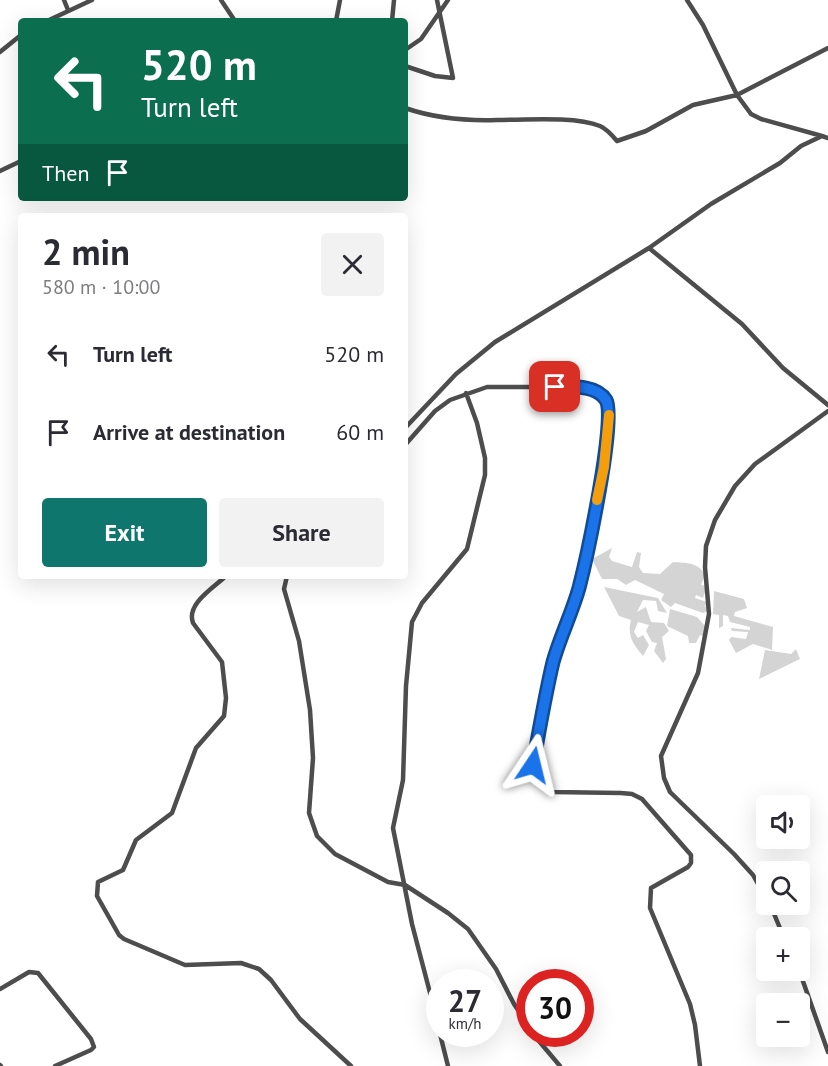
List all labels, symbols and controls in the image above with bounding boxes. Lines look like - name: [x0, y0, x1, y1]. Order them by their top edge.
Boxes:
- text: 520 m: [141, 37, 257, 92]
- icon: left: [42, 42, 120, 120]
- text: Turn left: [141, 90, 238, 124]
- icon: arrive: [101, 156, 134, 189]
- text: Then: [42, 159, 89, 187]
- text: 2 min: [42, 228, 130, 275]
- button: close: [321, 233, 384, 296]
- text: 580 m · 10:00: [42, 274, 160, 300]
- icon: left: [42, 338, 75, 371]
- text: Turn left: [93, 340, 173, 368]
- text: 520 m: [324, 340, 384, 368]
- pin: [529, 361, 580, 412]
- icon: arrive: [538, 370, 571, 403]
- icon: arrive: [42, 416, 75, 449]
- text: Arrive at destination: [93, 418, 285, 446]
- text: 60 m: [336, 418, 384, 446]
- button: Exit: [42, 498, 207, 567]
- button: Share: [219, 498, 384, 567]
- position arrow: [501, 733, 565, 797]
- map controls: [756, 795, 810, 1047]
- button: sound: [756, 795, 810, 849]
- button: search: [756, 861, 810, 915]
- button: +: [756, 927, 810, 981]
- speed limit sign: 30: [516, 969, 594, 1047]
- text: 27: [448, 981, 482, 1020]
- button: −: [756, 993, 810, 1047]
- text: km/h: [449, 1014, 481, 1033]

